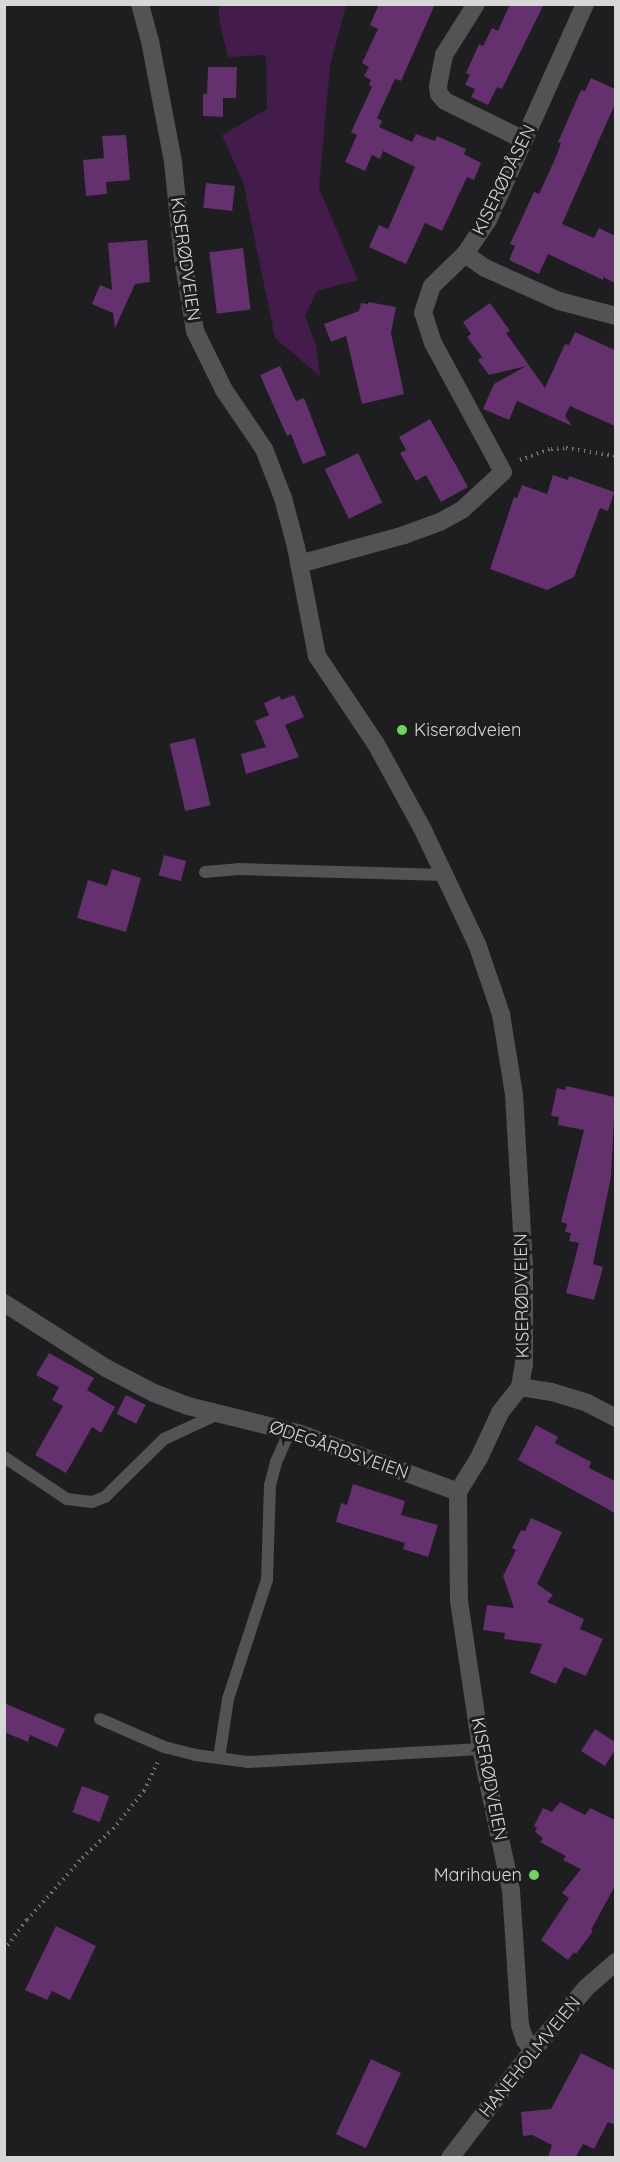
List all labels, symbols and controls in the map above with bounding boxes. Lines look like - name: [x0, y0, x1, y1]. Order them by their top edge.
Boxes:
- street label: KISERØDÅSEN: [468, 121, 540, 239]
- street label: KISERØDVEIEN: [166, 196, 204, 322]
- place label: Kiserødveien: [414, 719, 521, 741]
- marker: Kiserødveien: [395, 723, 409, 737]
- street label: KISERØDVEIEN: [510, 1233, 534, 1359]
- street label: ØDEGÅRDSVEIEN: [267, 1416, 411, 1484]
- street label: KISERØDVEIEN: [466, 1716, 512, 1842]
- place label: Marihauen: [434, 1864, 522, 1886]
- marker: Marihauen: [527, 1868, 541, 1882]
- street label: HANEHOLMVEIEN: [475, 1992, 585, 2122]

